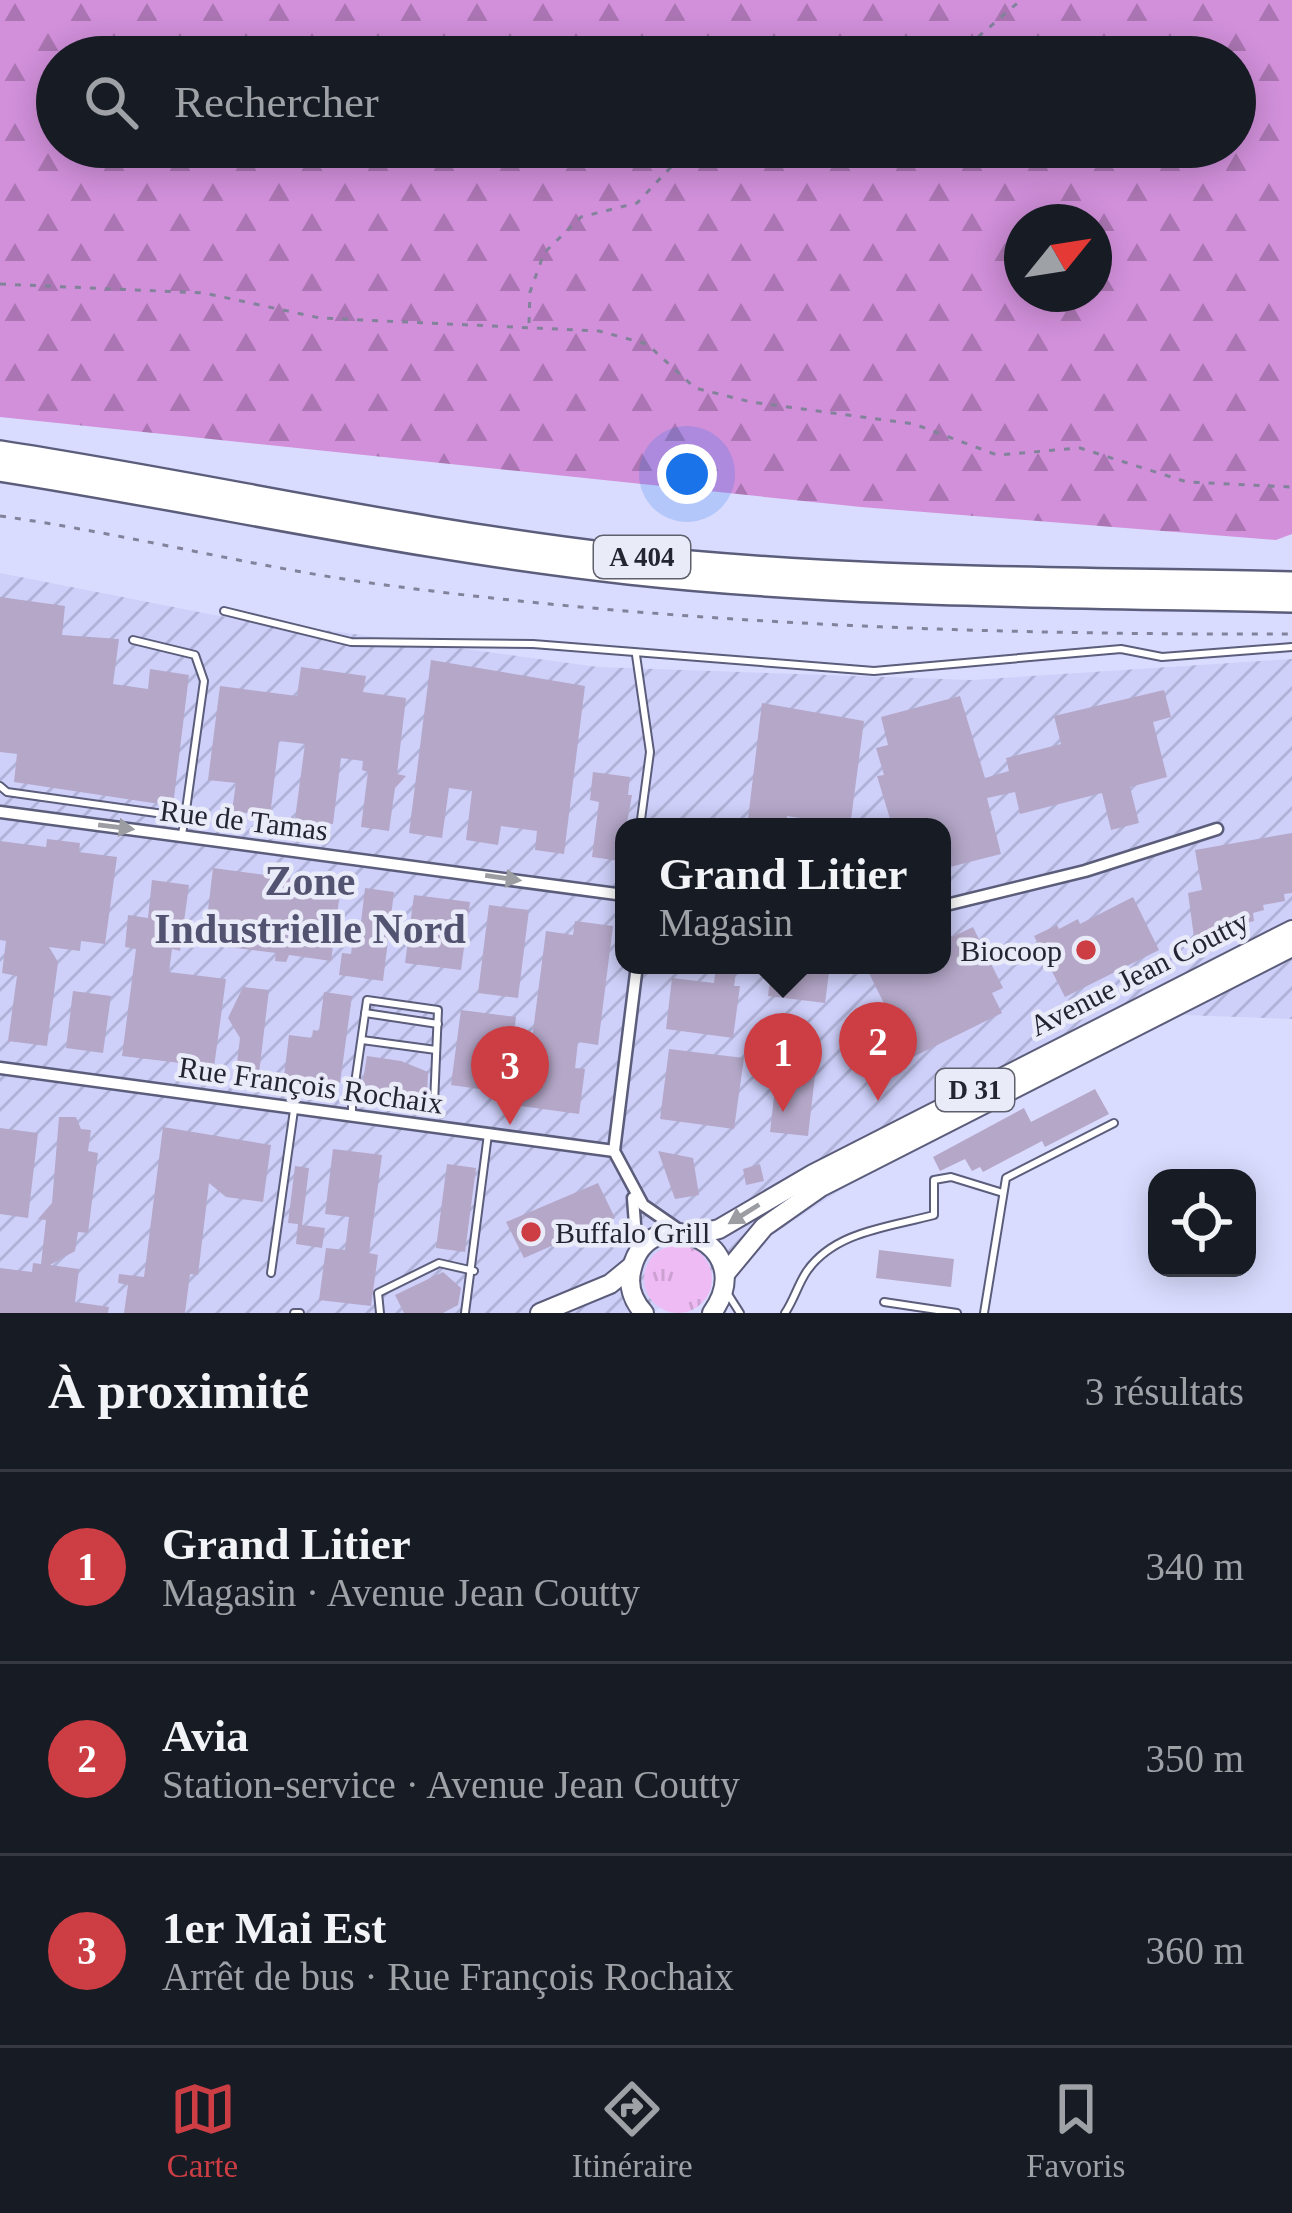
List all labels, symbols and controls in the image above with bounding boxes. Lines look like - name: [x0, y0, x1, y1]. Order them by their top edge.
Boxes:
- search box: [36, 36, 1256, 168]
- icon: search: [78, 69, 144, 135]
- text: Rechercher: [174, 77, 379, 127]
- north arrow: [1004, 204, 1112, 312]
- your location: [657, 444, 717, 504]
- road number: A 404: [594, 536, 690, 578]
- street label: Rue de Tamas: [158, 793, 330, 847]
- one-way arrow: [98, 818, 135, 837]
- popup: [615, 818, 951, 974]
- text: Grand Litier: [659, 849, 907, 899]
- district label: Zone Industrielle Nord: [154, 858, 466, 952]
- one-way arrow: [485, 869, 522, 888]
- text: Magasin: [659, 901, 793, 944]
- street label: Avenue Jean Coutty: [1024, 904, 1254, 1042]
- place label: Biocoop: [960, 934, 1062, 967]
- marker: Biocoop: [1073, 937, 1099, 963]
- pin: 2: [839, 1002, 917, 1101]
- pin: 1: [744, 1013, 822, 1112]
- pin: 3: [471, 1026, 549, 1125]
- street label: Rue François Rochaix: [177, 1050, 445, 1120]
- road number: D 31: [936, 1069, 1014, 1111]
- map controls: [1148, 1169, 1256, 1277]
- button: locate: [1148, 1169, 1256, 1277]
- one-way arrow: [727, 1203, 761, 1224]
- place label: Buffalo Grill: [555, 1216, 710, 1249]
- marker: Buffalo Grill: [518, 1219, 544, 1245]
- text: À proximité: [48, 1363, 309, 1419]
- text: 3 résultats: [1085, 1370, 1244, 1413]
- text: Grand Litier: [162, 1519, 411, 1569]
- text: 1: [77, 1545, 97, 1588]
- text: 340 m: [1145, 1545, 1244, 1588]
- text: Magasin · Avenue Jean Coutty: [162, 1571, 640, 1614]
- text: Avia: [162, 1711, 249, 1761]
- text: 2: [77, 1737, 97, 1780]
- text: 350 m: [1145, 1737, 1244, 1780]
- text: Station-service · Avenue Jean Coutty: [162, 1763, 740, 1806]
- text: 1er Mai Est: [162, 1903, 386, 1953]
- text: 3: [77, 1929, 97, 1972]
- text: 360 m: [1145, 1929, 1244, 1972]
- text: Arrêt de bus · Rue François Rochaix: [162, 1955, 734, 1998]
- tab: Carte: [167, 2076, 238, 2185]
- tab: Itinéraire: [572, 2076, 693, 2185]
- tab: Favoris: [1026, 2076, 1125, 2185]

